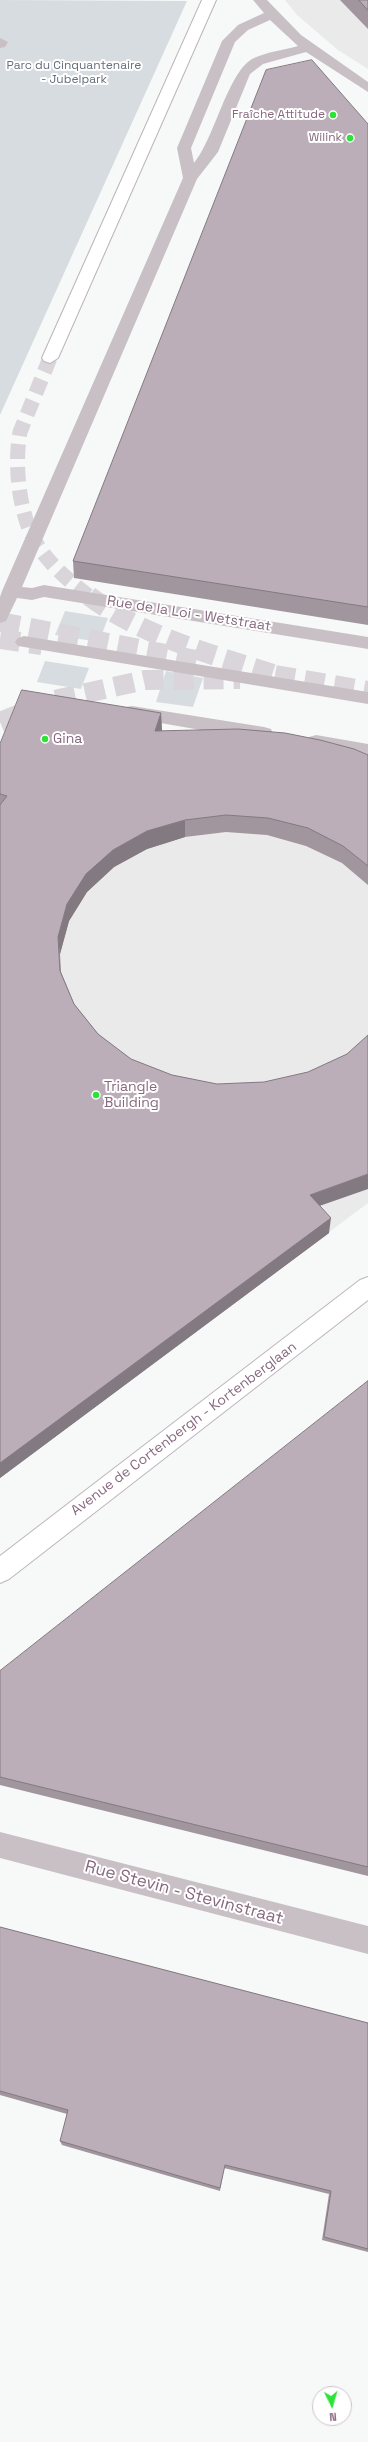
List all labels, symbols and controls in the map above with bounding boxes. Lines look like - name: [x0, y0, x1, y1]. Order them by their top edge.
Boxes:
- park label: Parc du Cinquantenaire - Jubelpark: [7, 59, 141, 87]
- place label: Fraîche Attitude: [232, 108, 325, 122]
- marker: Fraîche Attitude: [328, 110, 338, 120]
- place label: Wilink: [309, 131, 342, 145]
- marker: Wilink: [345, 133, 355, 143]
- street label: Rue de la Loi - Wetstraat: [106, 593, 272, 635]
- place label: Gina: [53, 731, 82, 747]
- marker: Gina: [40, 734, 50, 744]
- place label: Triangle Building: [104, 1079, 159, 1112]
- marker: Triangle Building: [91, 1090, 101, 1100]
- street label: Avenue de Cortenbergh - Kortenberglaan: [68, 1339, 300, 1519]
- street label: Rue Stevin - Stevinstraat: [83, 1857, 285, 1929]
- north arrow: [312, 2386, 352, 2426]
- text: N: [329, 2410, 337, 2424]

